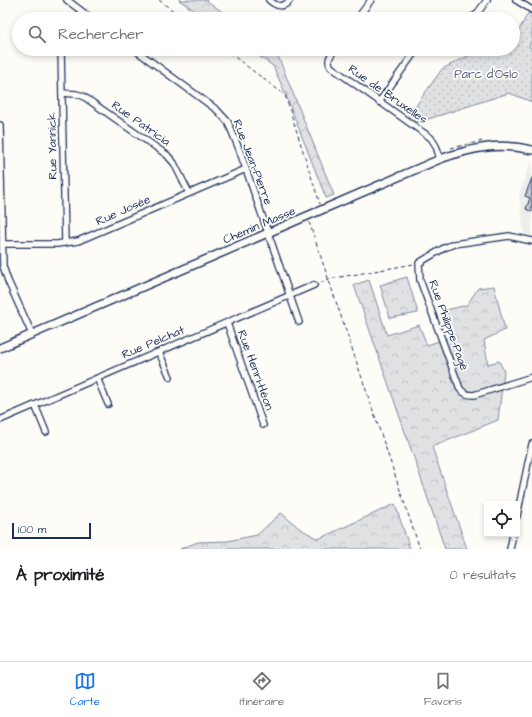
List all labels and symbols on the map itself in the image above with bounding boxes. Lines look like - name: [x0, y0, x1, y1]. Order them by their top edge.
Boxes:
- street label: Rue de Bruxelles: [345, 61, 431, 128]
- park label: Parc d'Oslo: [454, 66, 518, 83]
- street label: Rue Patricia: [108, 97, 174, 150]
- street label: Rue Yannick: [43, 112, 62, 180]
- street label: Rue Jean-Pierre: [228, 117, 277, 208]
- street label: Rue Josée: [93, 191, 154, 230]
- street label: Chemin Masse: [220, 202, 299, 248]
- street label: Rue Philippe-Pagé: [423, 278, 473, 374]
- street label: Rue Pelchat: [119, 322, 187, 363]
- street label: Rue Henri-Héon: [233, 328, 278, 413]
- scale bar: [12, 521, 91, 540]

